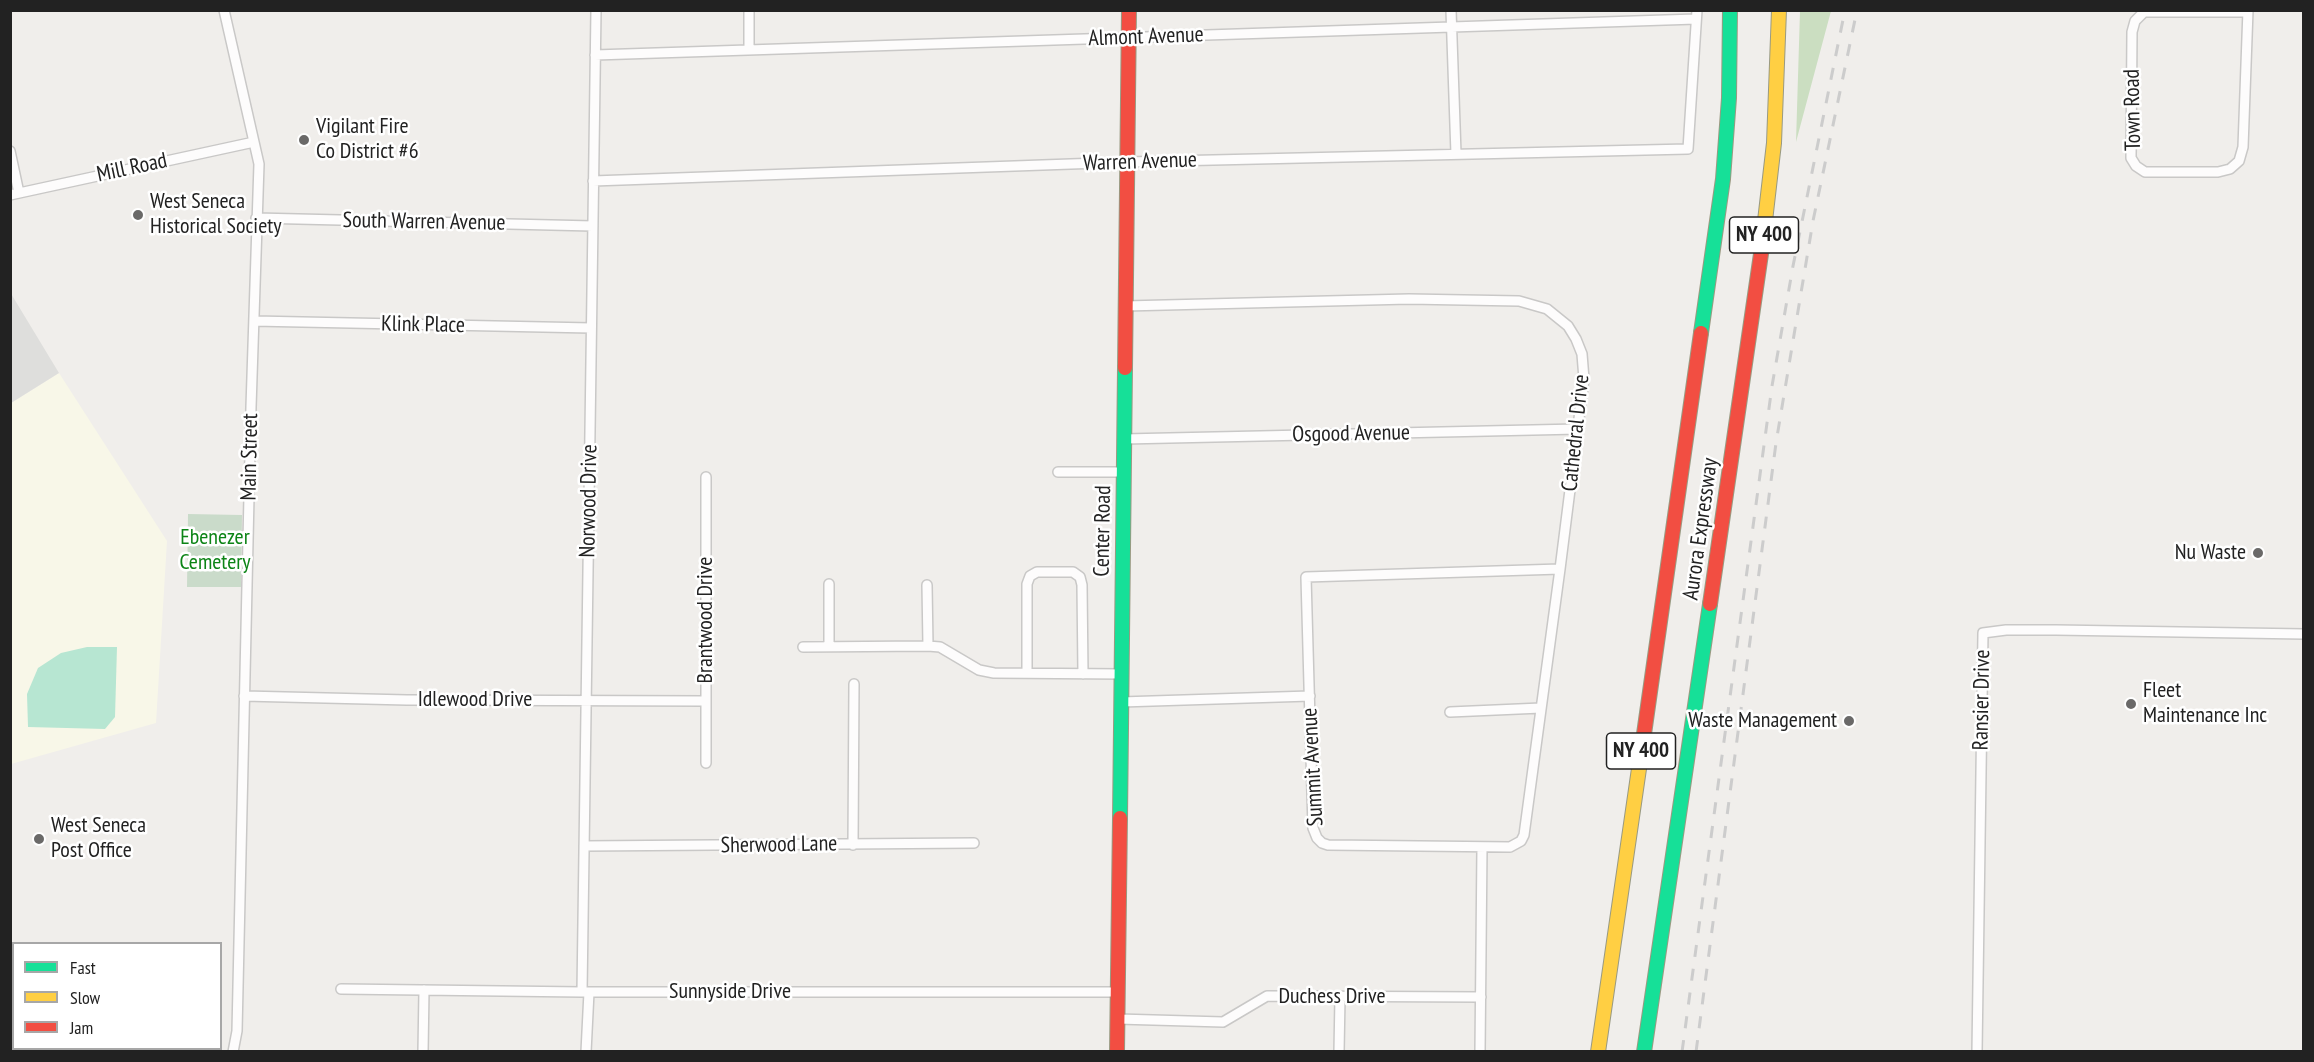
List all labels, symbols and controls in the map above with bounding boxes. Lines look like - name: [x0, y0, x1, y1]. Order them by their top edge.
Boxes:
- street label: Almont Avenue: [1088, 22, 1204, 52]
- street label: Town Road: [2119, 69, 2147, 151]
- place label: Vigilant Fire Co District #6: [316, 114, 419, 166]
- marker: Vigilant Fire Co District #6: [297, 133, 311, 147]
- street label: Warren Avenue: [1083, 147, 1197, 177]
- street label: Mill Road: [94, 148, 170, 188]
- place label: West Seneca Historical Society: [150, 189, 281, 240]
- street label: South Warren Avenue: [342, 207, 506, 237]
- marker: West Seneca Historical Society: [131, 208, 145, 222]
- road number: NY 400: [1730, 217, 1798, 253]
- street label: Klink Place: [381, 311, 465, 339]
- street label: Cathedral Drive: [1557, 373, 1595, 493]
- street label: Main Street: [236, 413, 264, 501]
- street label: Osgood Avenue: [1292, 420, 1410, 448]
- street label: Norwood Drive: [575, 444, 603, 558]
- street label: Aurora Expressway: [1678, 456, 1724, 602]
- street label: Center Road: [1089, 485, 1117, 577]
- park label: Ebenezer Cemetery: [179, 525, 251, 576]
- place label: Nu Waste: [2175, 540, 2246, 566]
- marker: Nu Waste: [2251, 546, 2265, 560]
- street label: Brantwood Drive: [693, 557, 719, 683]
- street label: Ransier Drive: [1968, 649, 1996, 751]
- place label: Fleet Maintenance Inc: [2143, 678, 2267, 730]
- street label: Idlewood Drive: [418, 687, 532, 713]
- marker: Fleet Maintenance Inc: [2124, 697, 2138, 711]
- street label: Summit Avenue: [1297, 707, 1329, 827]
- place label: Waste Management: [1688, 708, 1837, 734]
- marker: Waste Management: [1842, 714, 1856, 728]
- road number: NY 400: [1606, 733, 1676, 769]
- place label: West Seneca Post Office: [51, 813, 146, 864]
- street label: Sherwood Lane: [721, 831, 837, 859]
- marker: West Seneca Post Office: [32, 832, 46, 846]
- legend: [12, 942, 222, 1050]
- text: Fast: [70, 956, 96, 979]
- street label: Sunnyside Drive: [669, 979, 791, 1005]
- street label: Duchess Drive: [1278, 984, 1386, 1010]
- text: Slow: [70, 986, 100, 1009]
- text: Jam: [70, 1016, 93, 1039]

